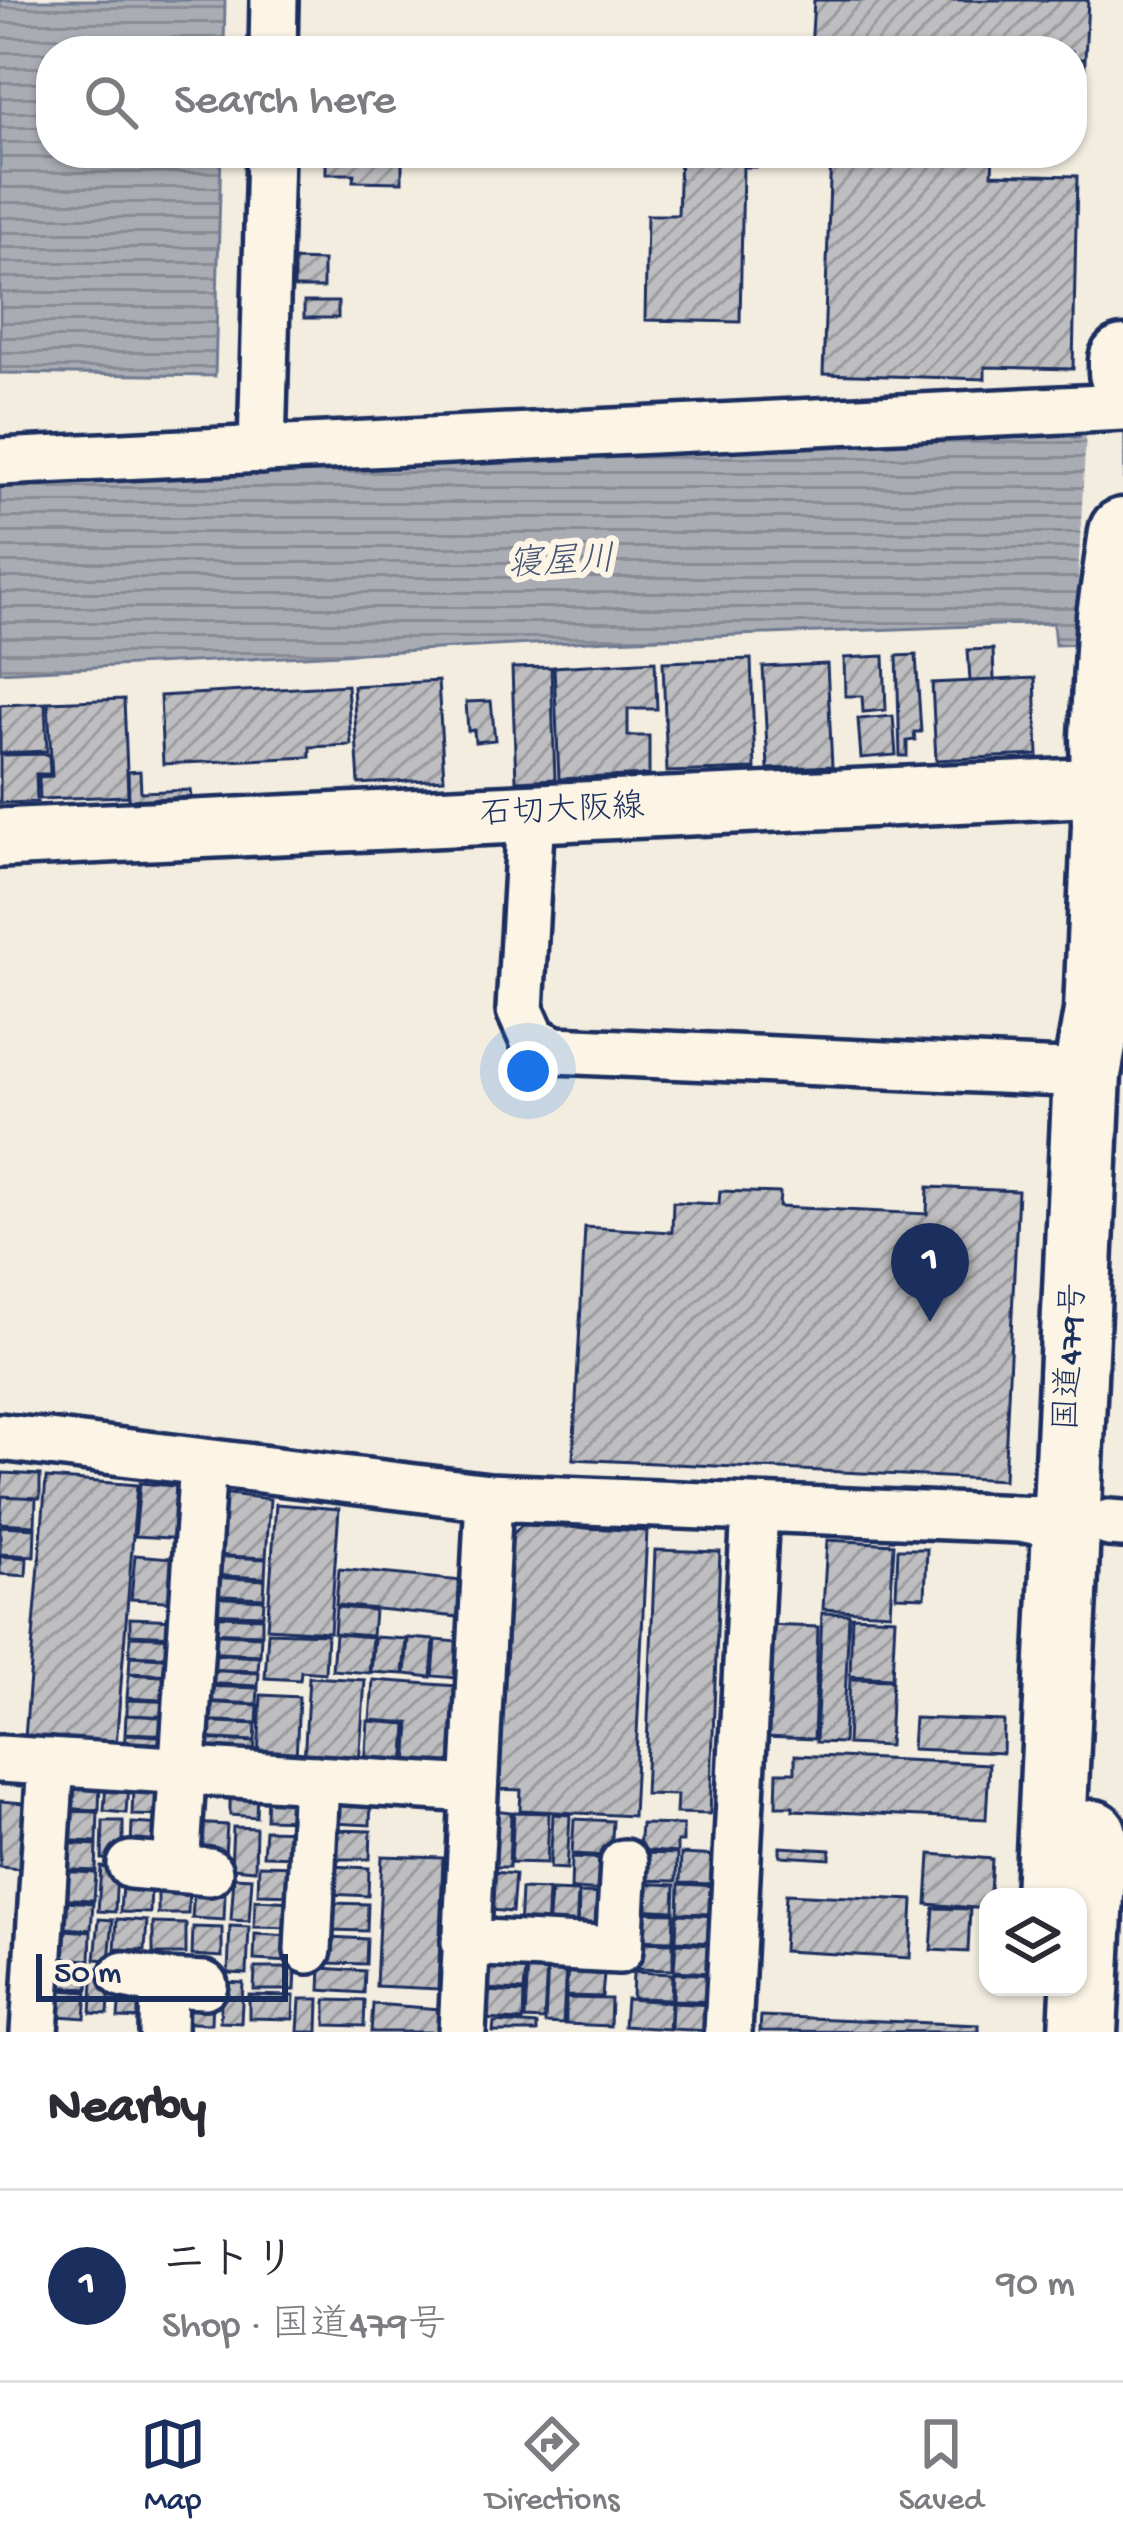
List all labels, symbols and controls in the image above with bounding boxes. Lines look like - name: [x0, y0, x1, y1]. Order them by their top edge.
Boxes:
- search box: [36, 36, 1087, 168]
- icon: search: [78, 69, 144, 135]
- text: Search here: [174, 76, 396, 129]
- water label: 寝屋川: [506, 540, 616, 589]
- street label: 石切大阪線: [479, 788, 645, 836]
- your location: [498, 1041, 558, 1101]
- pin: 1: [891, 1223, 969, 1322]
- street label: 国道479号: [1048, 1282, 1096, 1432]
- map controls: [979, 1888, 1087, 1996]
- button: layers: [979, 1888, 1087, 1996]
- scale bar: [36, 1948, 288, 2001]
- text: 50 m: [54, 1956, 121, 1994]
- text: Nearby: [48, 2080, 206, 2140]
- text: ニトリ: [162, 2237, 297, 2290]
- text: 1: [79, 2263, 95, 2309]
- text: 90 m: [996, 2263, 1075, 2309]
- text: Shop · 国道479号: [162, 2305, 446, 2351]
- tab: Map: [140, 2411, 206, 2521]
- tab: Directions: [485, 2411, 619, 2521]
- tab: Saved: [899, 2411, 983, 2521]

